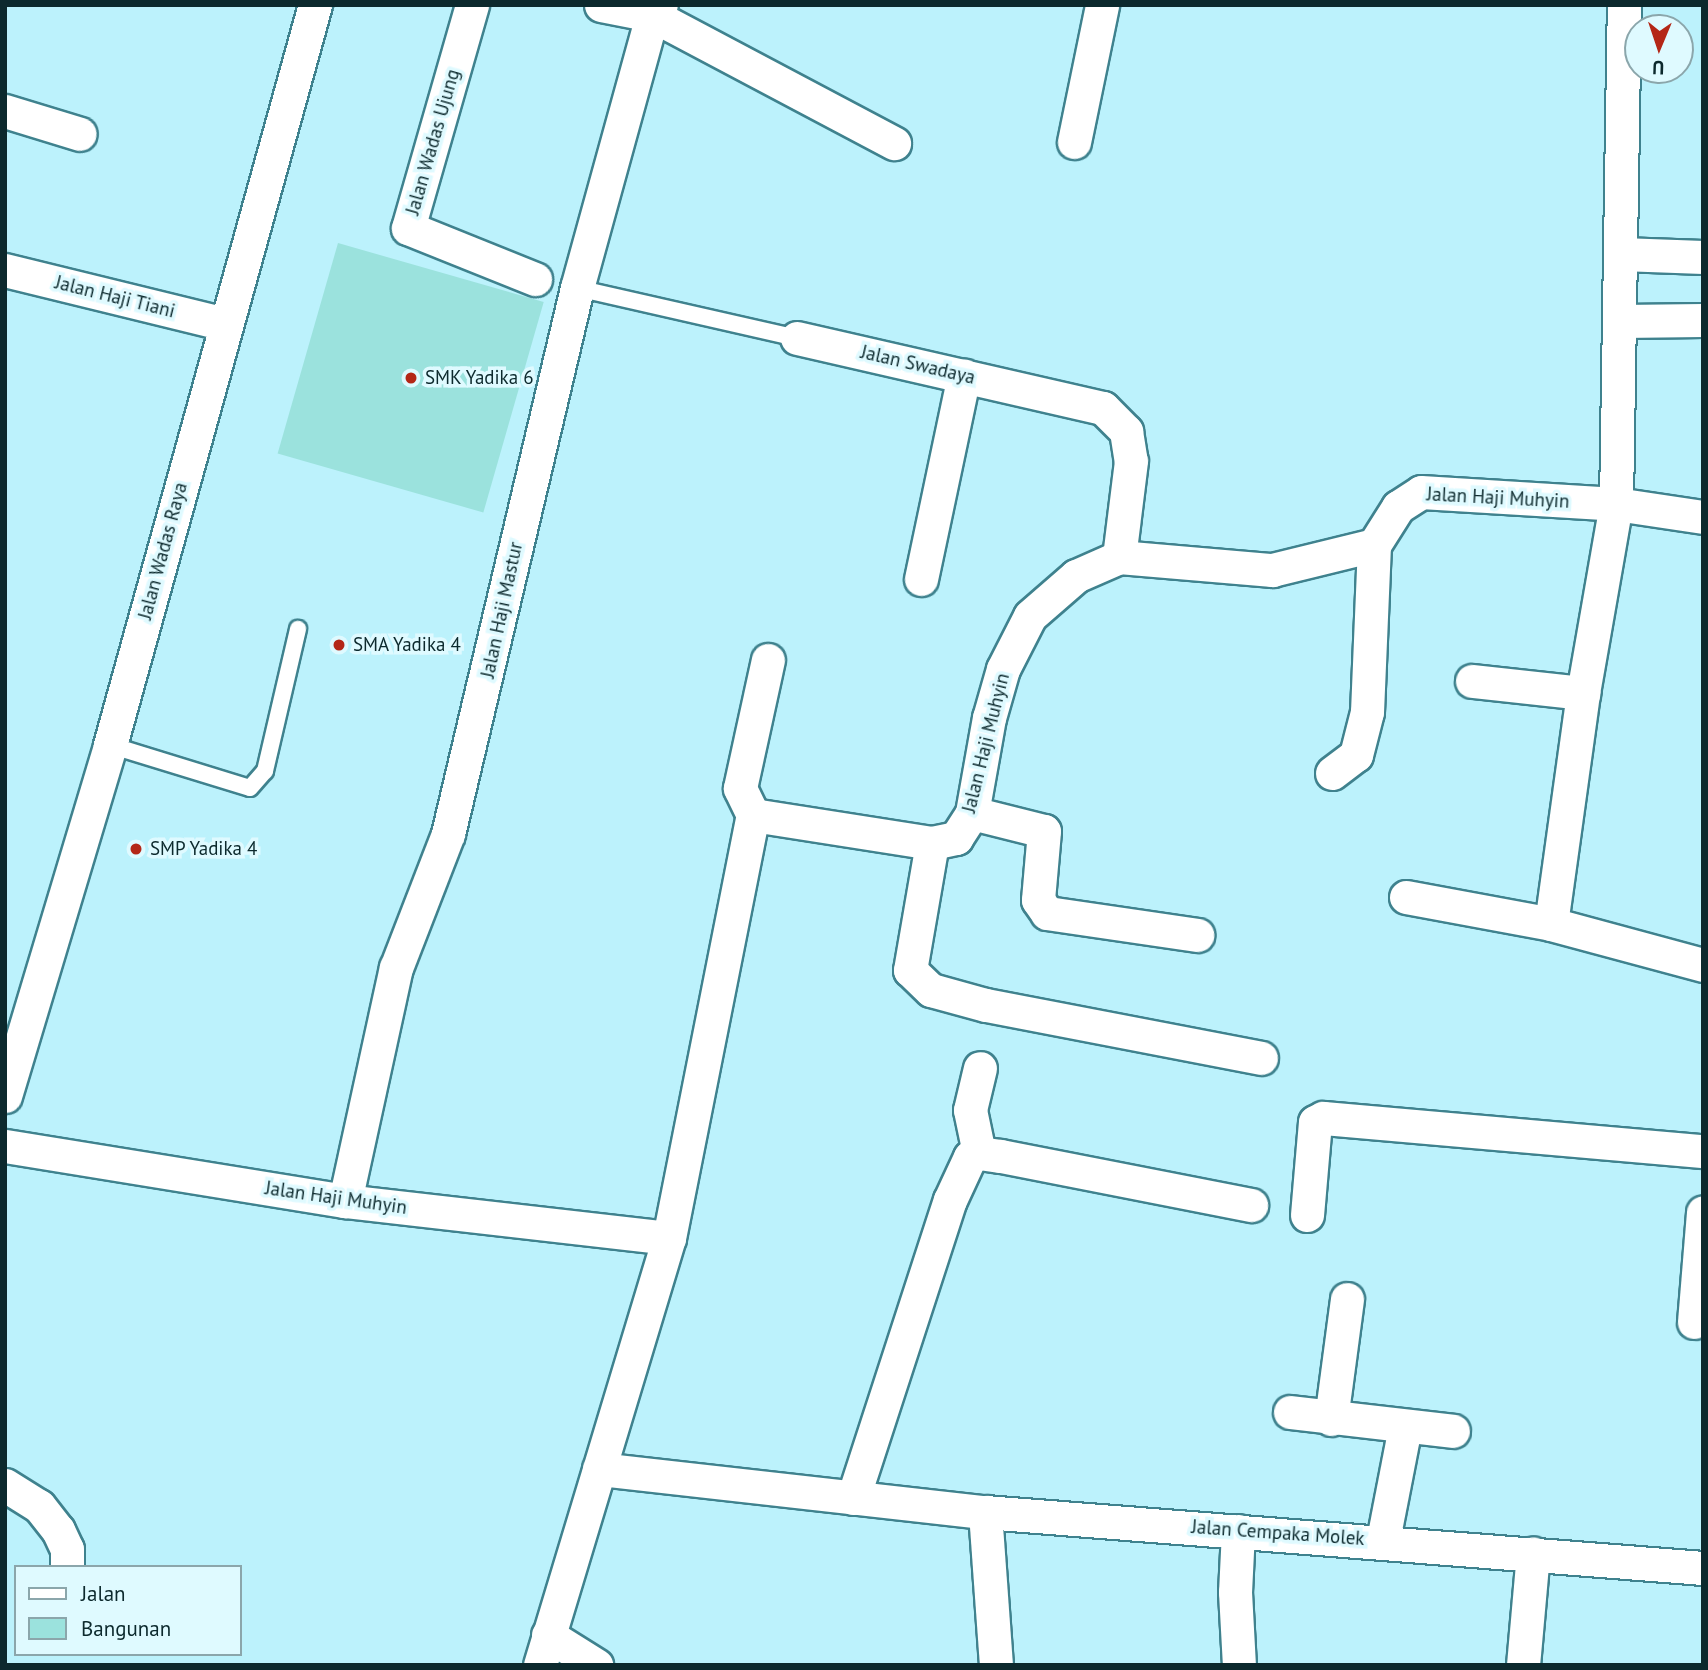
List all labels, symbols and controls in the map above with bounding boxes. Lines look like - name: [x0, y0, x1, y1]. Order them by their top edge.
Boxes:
- north arrow: [1624, 14, 1694, 84]
- text: U: [1652, 56, 1665, 80]
- street label: Jalan Wadas Ujung: [401, 66, 465, 218]
- street label: Jalan Haji Tiani: [52, 271, 178, 323]
- street label: Jalan Swadaya: [859, 341, 977, 389]
- place label: SMK Yadika 6: [425, 367, 535, 389]
- marker: SMK Yadika 6: [403, 370, 419, 386]
- street label: Jalan Wadas Raya: [134, 480, 192, 622]
- street label: Jalan Haji Muhyin: [1426, 483, 1570, 513]
- street label: Jalan Haji Mastur: [476, 540, 528, 680]
- place label: SMA Yadika 4: [353, 634, 462, 656]
- marker: SMA Yadika 4: [331, 637, 347, 653]
- street label: Jalan Haji Muhyin: [958, 671, 1014, 815]
- place label: SMP Yadika 4: [150, 838, 259, 860]
- marker: SMP Yadika 4: [128, 841, 144, 857]
- street label: Jalan Haji Muhyin: [264, 1177, 408, 1219]
- street label: Jalan Cempaka Molek: [1191, 1516, 1365, 1550]
- legend: [14, 1565, 242, 1656]
- text: Jalan: [81, 1580, 126, 1607]
- text: Bangunan: [81, 1615, 171, 1642]

